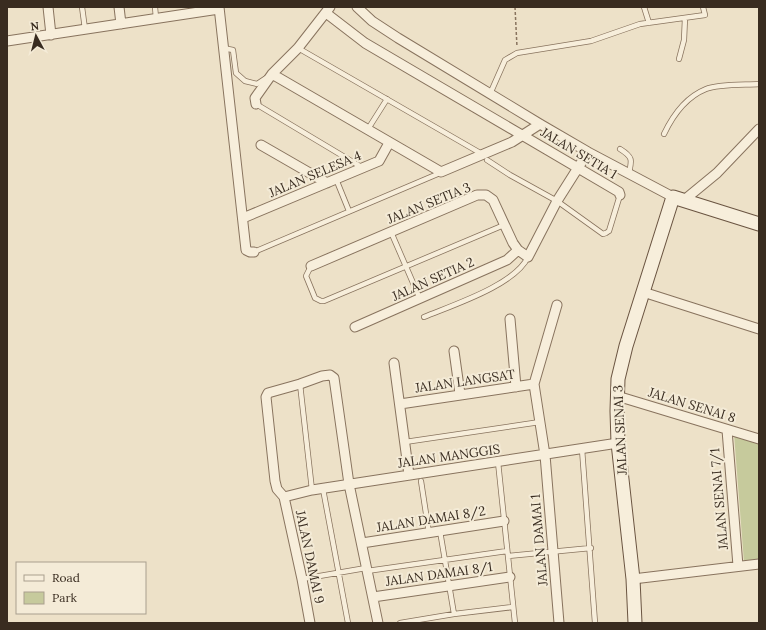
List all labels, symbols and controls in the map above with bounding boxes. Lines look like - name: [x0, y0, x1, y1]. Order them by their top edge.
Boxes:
- north arrow: [16, 16, 56, 56]
- text: N: [30, 19, 40, 34]
- street label: JALAN SETIA 1: [537, 123, 621, 183]
- street label: JALAN SELESA 4: [265, 147, 364, 202]
- street label: JALAN SETIA 3: [384, 178, 473, 228]
- street label: JALAN SETIA 2: [388, 253, 477, 305]
- street label: JALAN LANGSAT: [413, 365, 517, 397]
- street label: JALAN SENAI 8: [645, 383, 738, 426]
- street label: JALAN SENAI 3: [609, 384, 631, 477]
- street label: JALAN MANGGIS: [396, 440, 501, 472]
- street label: JALAN SENAI 7/1: [706, 447, 732, 551]
- street label: JALAN DAMAI 1: [527, 493, 552, 588]
- street label: JALAN DAMAI 8/2: [374, 502, 487, 536]
- street label: JALAN DAMAI 9: [292, 508, 328, 605]
- street label: JALAN DAMAI 8/1: [383, 558, 494, 590]
- legend: [16, 562, 146, 614]
- text: Road: [52, 570, 80, 585]
- text: Park: [52, 590, 78, 605]

